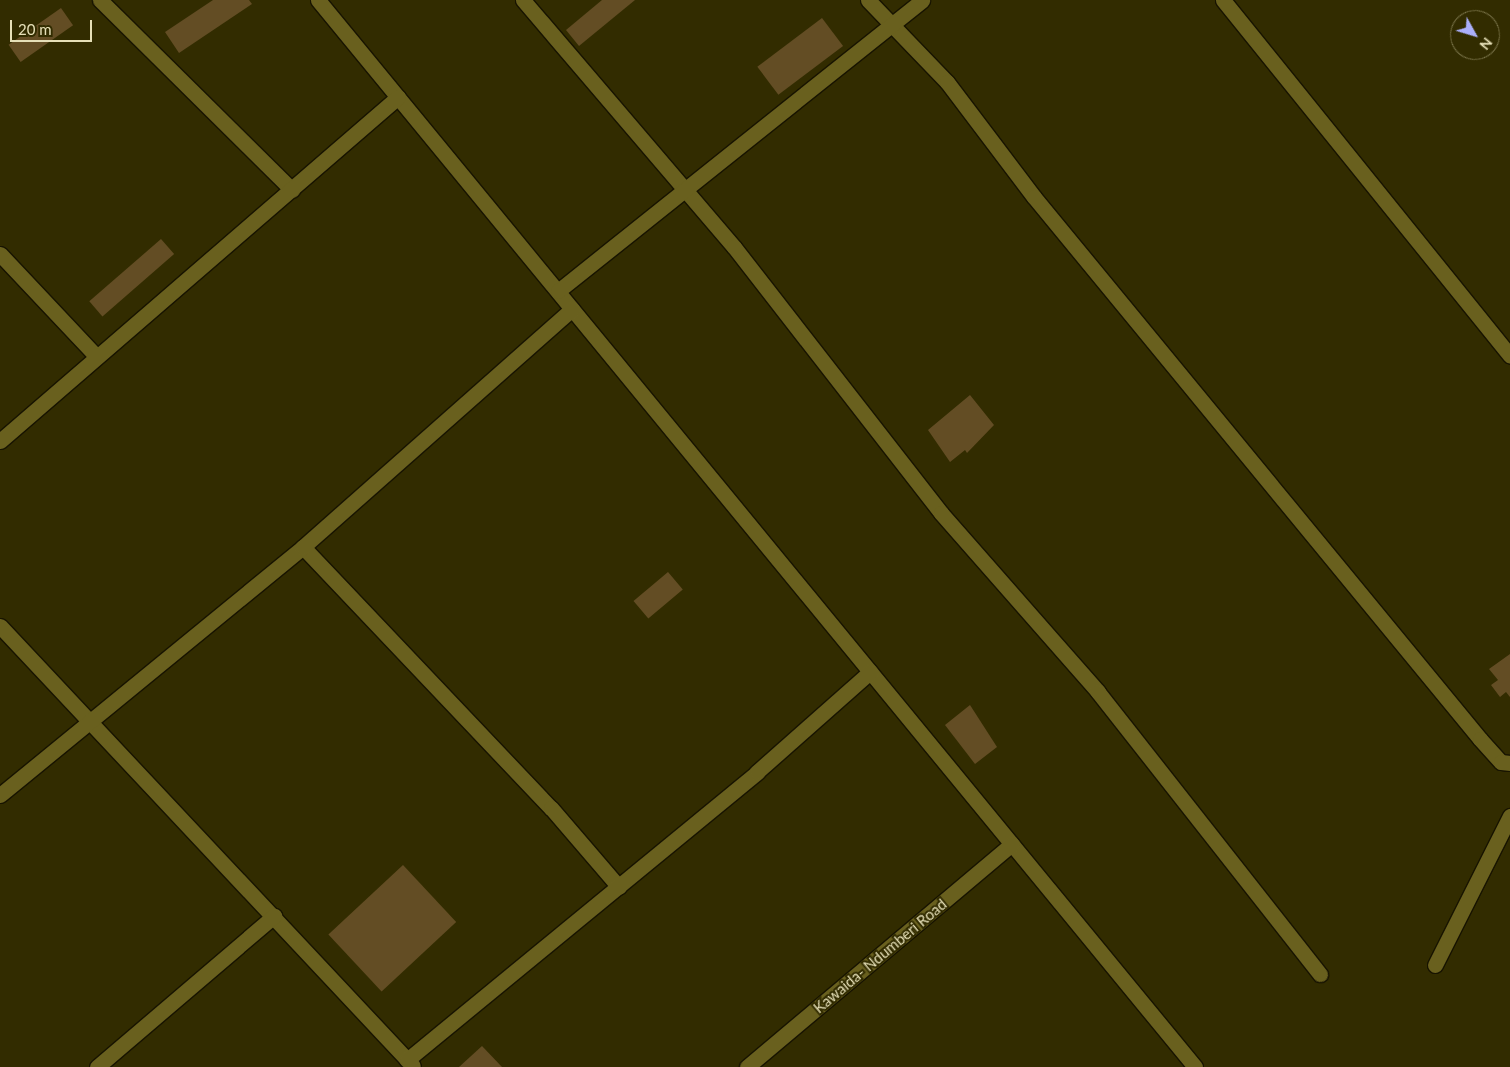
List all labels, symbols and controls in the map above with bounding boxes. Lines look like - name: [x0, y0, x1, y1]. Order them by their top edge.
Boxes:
- scale bar: [12, 10, 95, 42]
- north arrow: [1450, 10, 1500, 60]
- text: 20 m: [18, 20, 52, 38]
- text: N: [1476, 35, 1496, 54]
- street label: Kawaida- Ndumberi Road: [810, 895, 950, 1017]

